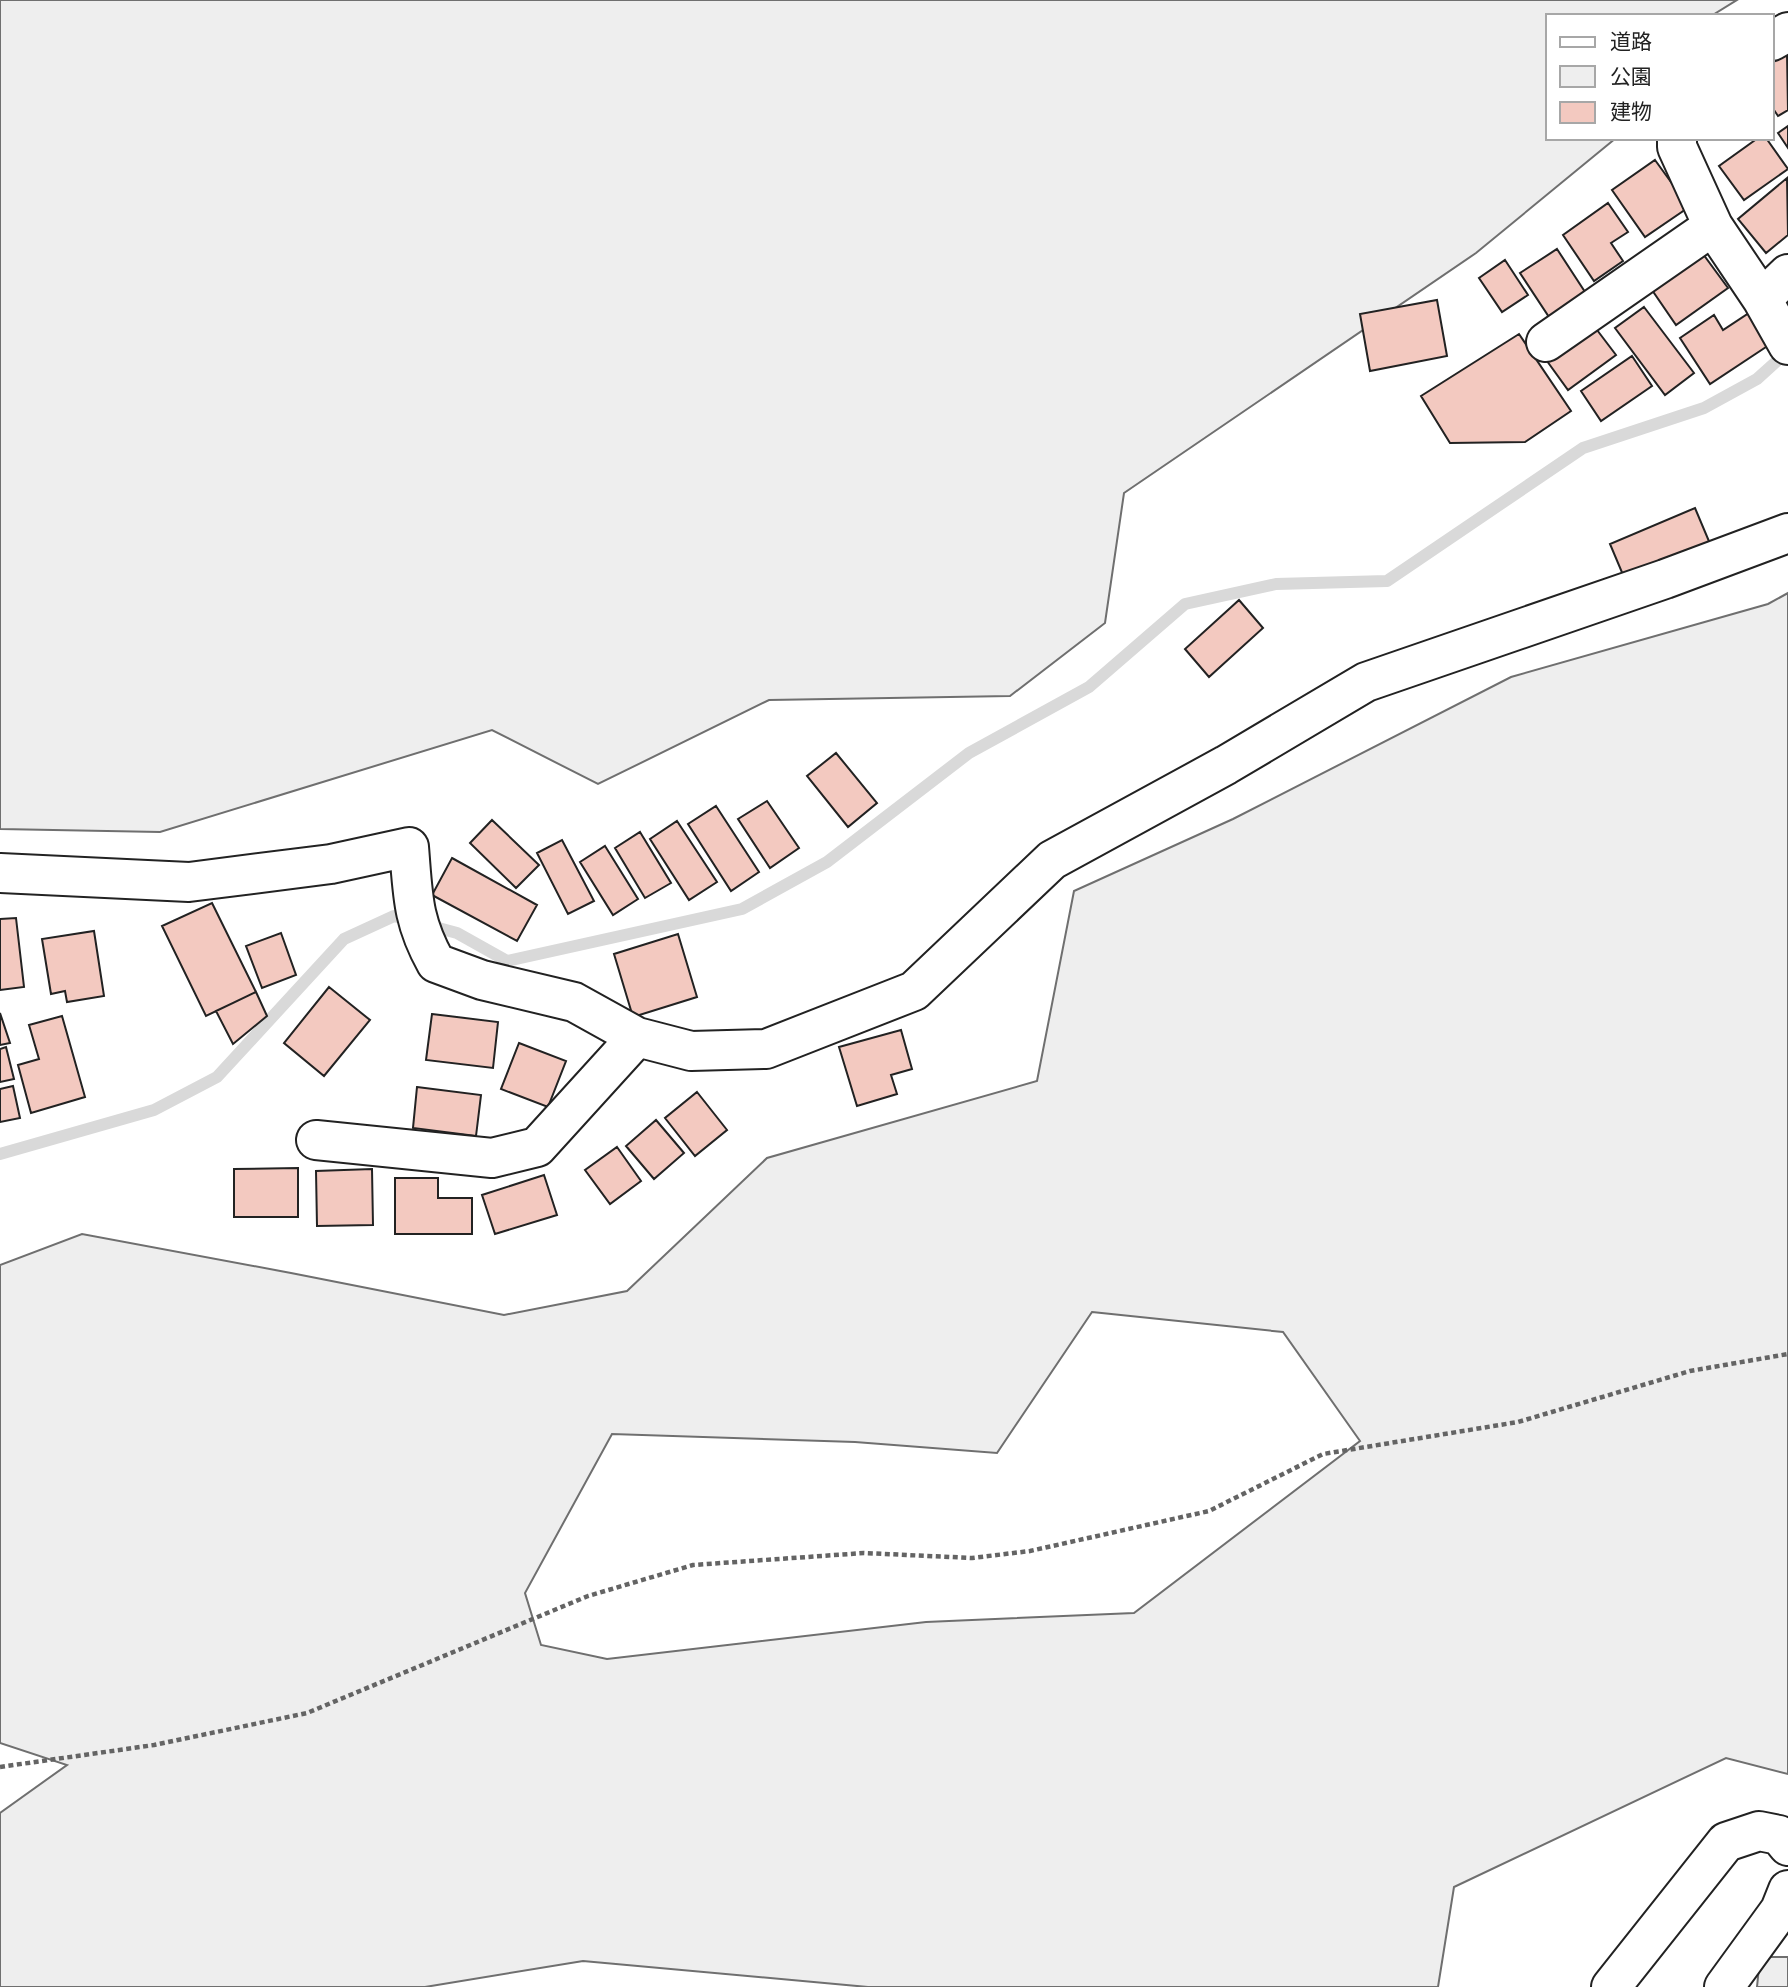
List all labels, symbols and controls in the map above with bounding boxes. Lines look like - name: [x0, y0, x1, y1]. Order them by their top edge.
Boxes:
- legend: [1546, 14, 1774, 140]
- text: 道路: [1610, 27, 1652, 55]
- text: 公園: [1610, 62, 1652, 90]
- text: 建物: [1610, 97, 1652, 125]

